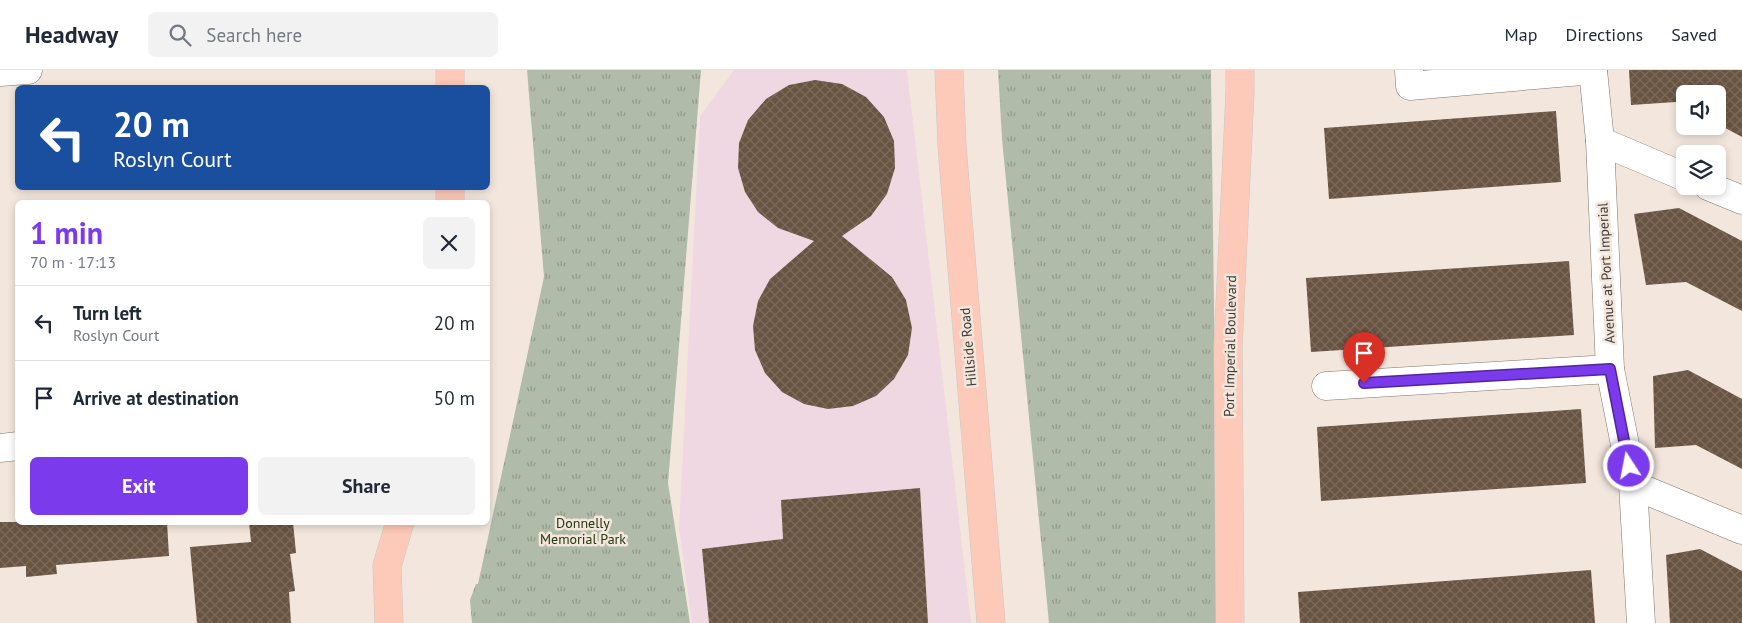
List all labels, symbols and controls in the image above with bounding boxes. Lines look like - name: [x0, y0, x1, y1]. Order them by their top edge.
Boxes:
- search box: [148, 12, 498, 57]
- text: Headway: [25, 19, 118, 50]
- icon: search: [166, 21, 194, 49]
- text: Search here: [206, 23, 302, 47]
- text: Map: [1505, 23, 1537, 46]
- text: Directions: [1565, 23, 1643, 46]
- text: Saved: [1671, 23, 1717, 46]
- map controls: [1676, 85, 1726, 195]
- button: sound: [1676, 85, 1726, 135]
- text: 20 m: [113, 101, 190, 147]
- icon: left: [30, 105, 95, 170]
- text: Roslyn Court: [113, 145, 232, 173]
- button: layers: [1676, 145, 1726, 195]
- street label: Avenue at Port Imperial: [1593, 202, 1619, 344]
- text: 1 min: [30, 213, 103, 252]
- button: close: [423, 217, 475, 269]
- text: 70 m · 17:13: [30, 252, 116, 272]
- street label: Port Imperial Boulevard: [1220, 275, 1240, 417]
- text: Turn left: [73, 301, 142, 325]
- street label: Hillside Road: [956, 307, 980, 387]
- icon: left: [30, 309, 58, 337]
- text: 20 m: [434, 311, 475, 335]
- text: Roslyn Court: [73, 325, 159, 345]
- pin: [1343, 332, 1385, 383]
- icon: arrive: [1350, 339, 1378, 367]
- icon: arrive: [30, 384, 58, 412]
- text: Arrive at destination: [73, 386, 239, 410]
- text: 50 m: [434, 386, 475, 410]
- position arrow: [1602, 439, 1654, 491]
- button: Exit: [30, 457, 248, 515]
- button: Share: [258, 457, 475, 515]
- park label: Donnelly Memorial Park: [540, 514, 626, 548]

